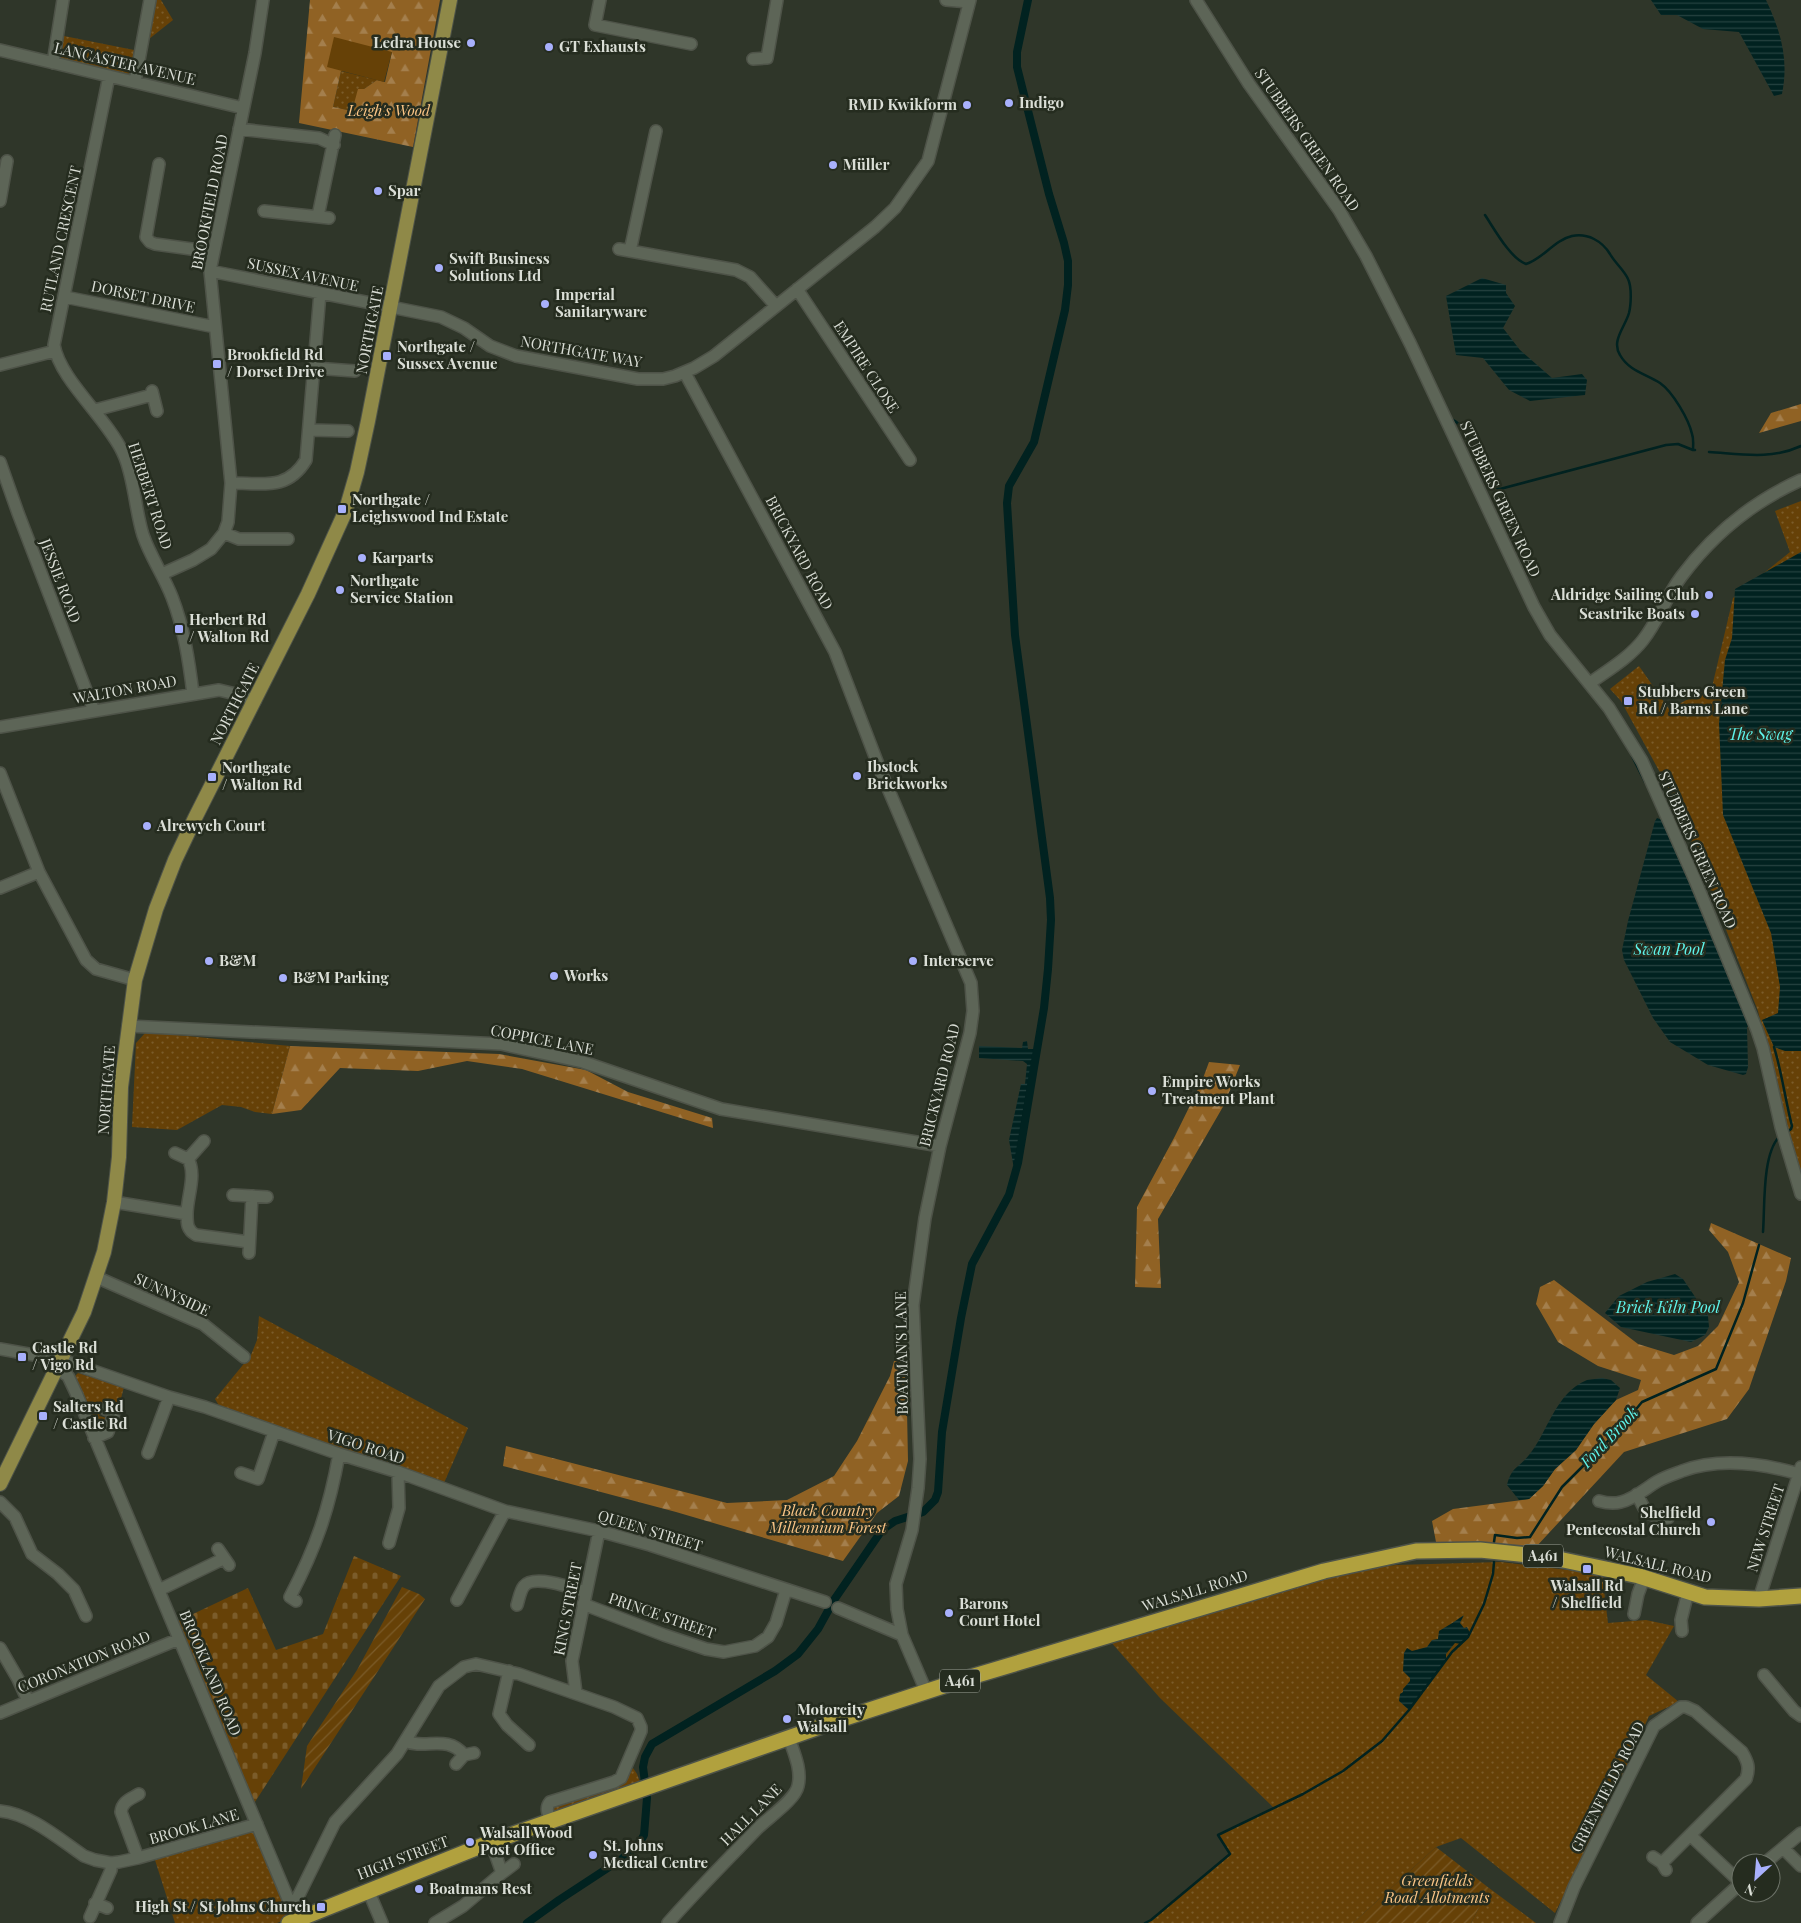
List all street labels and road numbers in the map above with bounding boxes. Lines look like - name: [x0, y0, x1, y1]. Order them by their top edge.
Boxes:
- street label: LANCASTER AVENUE: [52, 37, 198, 89]
- street label: STUBBERS GREEN ROAD: [1251, 64, 1365, 215]
- street label: BROOKFIELD ROAD: [186, 132, 232, 271]
- street label: RUTLAND CRESCENT: [35, 164, 85, 314]
- street label: SUSSEX AVENUE: [246, 252, 361, 296]
- street label: DORSET DRIVE: [89, 275, 197, 317]
- street label: NORTHGATE: [351, 284, 387, 376]
- street label: EMPIRE CLOSE: [830, 316, 904, 416]
- street label: NORTHGATE WAY: [519, 330, 644, 372]
- street label: STUBBERS GREEN ROAD: [1456, 417, 1546, 580]
- street label: HERBERT ROAD: [124, 440, 178, 552]
- street label: BRICKYARD ROAD: [761, 492, 838, 613]
- street label: JESSIE ROAD: [35, 535, 86, 626]
- street label: NORTHGATE: [205, 659, 263, 748]
- street label: WALTON ROAD: [70, 670, 178, 708]
- street label: STUBBERS GREEN ROAD: [1654, 768, 1742, 932]
- street label: COPPICE LANE: [489, 1019, 595, 1059]
- street label: BRICKYARD ROAD: [914, 1021, 964, 1148]
- street label: NORTHGATE: [93, 1045, 119, 1135]
- street label: SUNNYSIDE: [131, 1268, 214, 1320]
- street label: BOATMAN'S LANE: [890, 1291, 912, 1415]
- street label: VIGO ROAD: [324, 1424, 408, 1468]
- street label: NEW STREET: [1741, 1481, 1789, 1574]
- street label: QUEEN STREET: [595, 1505, 705, 1555]
- street label: WALSALL ROAD: [1602, 1541, 1714, 1587]
- road number: A461: [1523, 1544, 1563, 1568]
- street label: KING STREET: [548, 1561, 586, 1657]
- street label: WALSALL ROAD: [1138, 1564, 1250, 1616]
- street label: PRINCE STREET: [606, 1587, 719, 1643]
- street label: BROOKLAND ROAD: [175, 1607, 246, 1739]
- street label: CORONATION ROAD: [14, 1625, 153, 1697]
- road number: A461: [940, 1670, 980, 1692]
- street label: GREENFIELDS ROAD: [1566, 1718, 1649, 1855]
- street label: HALL LANE: [715, 1779, 785, 1849]
- street label: BROOK LANE: [147, 1804, 241, 1848]
- street label: HIGH STREET: [354, 1830, 451, 1884]

